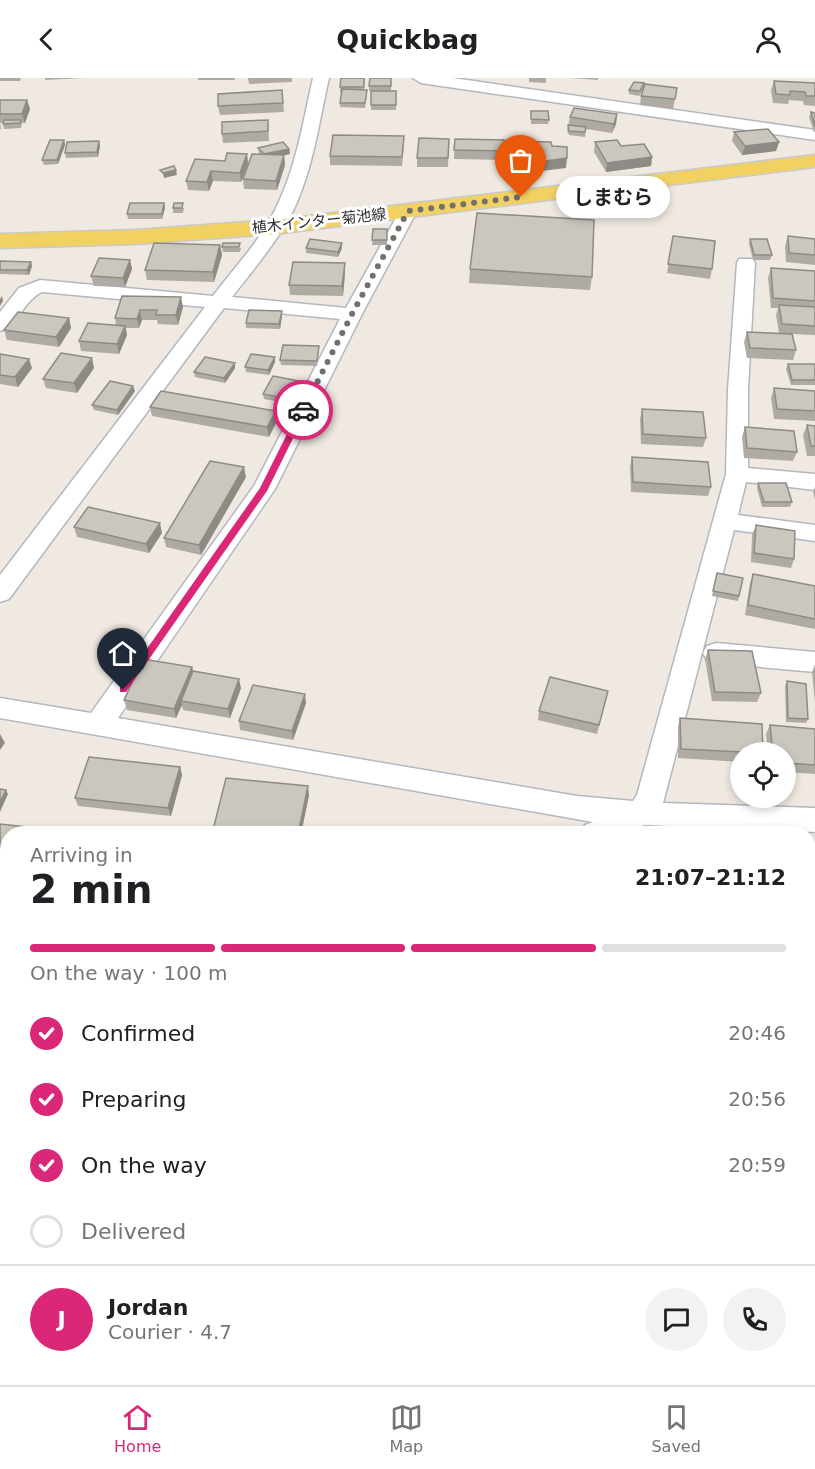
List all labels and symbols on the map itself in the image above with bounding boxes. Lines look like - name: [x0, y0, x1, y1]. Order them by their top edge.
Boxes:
- pin: [495, 135, 546, 197]
- callout: しまむら: [557, 176, 671, 218]
- street label: 植木インター菊池線: [251, 205, 387, 237]
- courier: [273, 380, 333, 440]
- pin: [97, 628, 148, 690]

